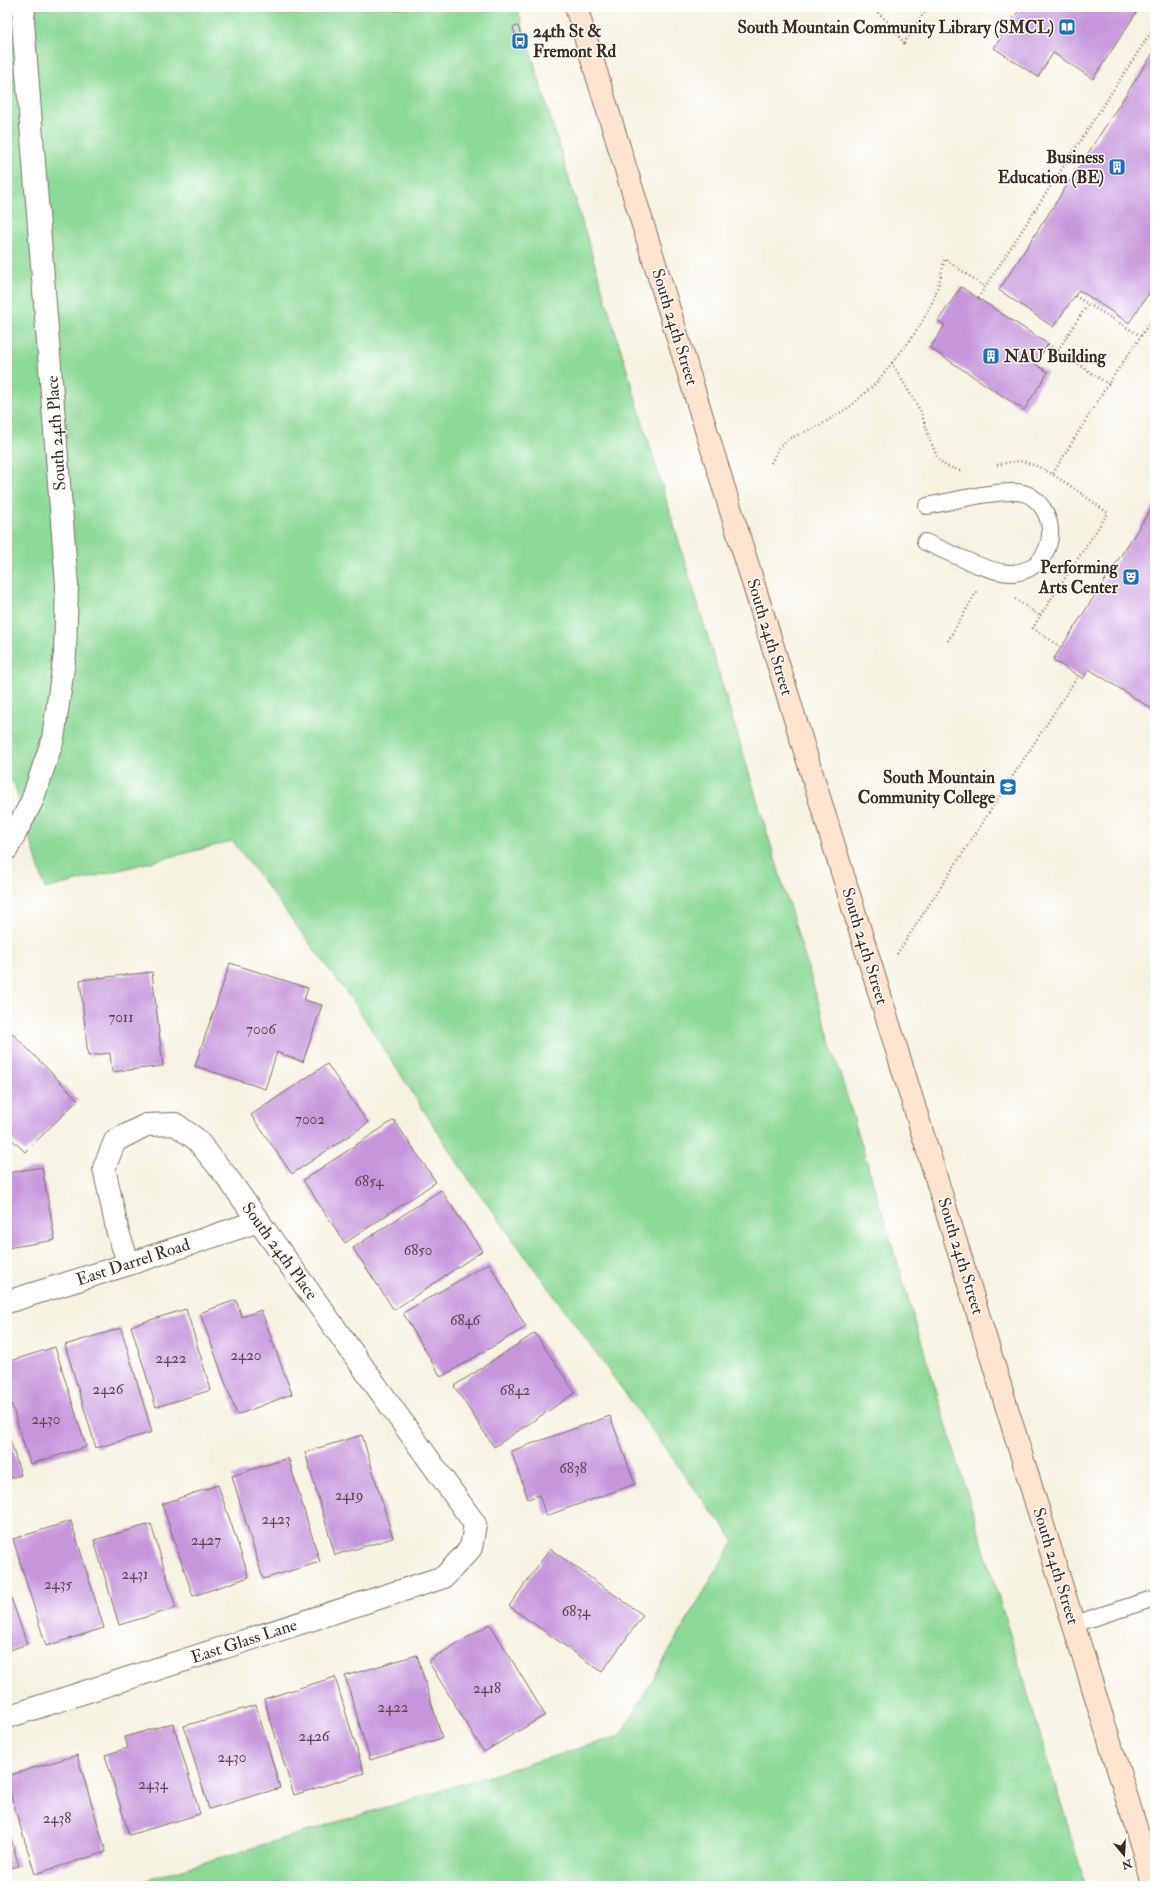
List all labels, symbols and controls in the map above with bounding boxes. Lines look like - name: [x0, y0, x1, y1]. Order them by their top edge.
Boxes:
- place label: South Mountain Community Library (SMCL): [738, 17, 1054, 39]
- library icon: South Mountain Community Library (SMCL): [1057, 17, 1077, 37]
- place label: 24th St & Fremont Rd: [533, 21, 617, 62]
- bus stop icon: 24th St & Fremont Rd: [510, 31, 530, 51]
- place label: Business Education (BE): [998, 147, 1104, 189]
- building icon: Business Education (BE): [1107, 157, 1127, 177]
- street label: South 24th Street: [647, 266, 703, 388]
- building icon: NAU Building: [981, 346, 1001, 366]
- place label: NAU Building: [1003, 346, 1106, 368]
- street label: South 24th Place: [41, 375, 71, 491]
- place label: Performing Arts Center: [1038, 557, 1119, 598]
- theatre icon: Performing Arts Center: [1121, 567, 1141, 587]
- street label: South 24th Street: [742, 576, 798, 698]
- place label: South Mountain Community College: [858, 767, 996, 809]
- school or university icon: South Mountain Community College: [998, 777, 1018, 797]
- street label: South 24th Street: [837, 885, 893, 1007]
- house number: 7011: [108, 1008, 134, 1027]
- house number: 7006: [246, 1020, 277, 1039]
- house number: 7002: [295, 1110, 325, 1129]
- house number: 6854: [355, 1172, 384, 1191]
- street label: South 24th Street: [933, 1195, 989, 1317]
- street label: South 24th Place: [238, 1198, 322, 1304]
- street label: East Darrel Road: [74, 1234, 193, 1290]
- house number: 6850: [404, 1241, 432, 1260]
- house number: 6846: [450, 1311, 482, 1330]
- house number: 2420: [231, 1346, 261, 1365]
- house number: 2422: [156, 1349, 187, 1368]
- house number: 2426: [93, 1380, 125, 1399]
- house number: 6842: [500, 1381, 531, 1400]
- house number: 2430: [31, 1410, 61, 1429]
- house number: 6838: [559, 1459, 587, 1478]
- house number: 2419: [335, 1486, 363, 1505]
- street label: South 24th Street: [1028, 1505, 1084, 1627]
- house number: 2423: [261, 1510, 291, 1529]
- house number: 2427: [191, 1531, 221, 1550]
- house number: 2431: [122, 1565, 148, 1584]
- house number: 2435: [44, 1575, 72, 1594]
- house number: 6834: [562, 1602, 591, 1621]
- street label: East Glass Lane: [188, 1614, 300, 1668]
- house number: 2418: [473, 1679, 501, 1698]
- house number: 2422: [378, 1698, 409, 1717]
- house number: 2426: [299, 1727, 331, 1746]
- house number: 2430: [217, 1748, 247, 1767]
- house number: 2434: [138, 1775, 169, 1794]
- house number: 2438: [43, 1809, 71, 1828]
- north arrow: [1104, 1835, 1144, 1875]
- text: N: [1119, 1856, 1135, 1872]

